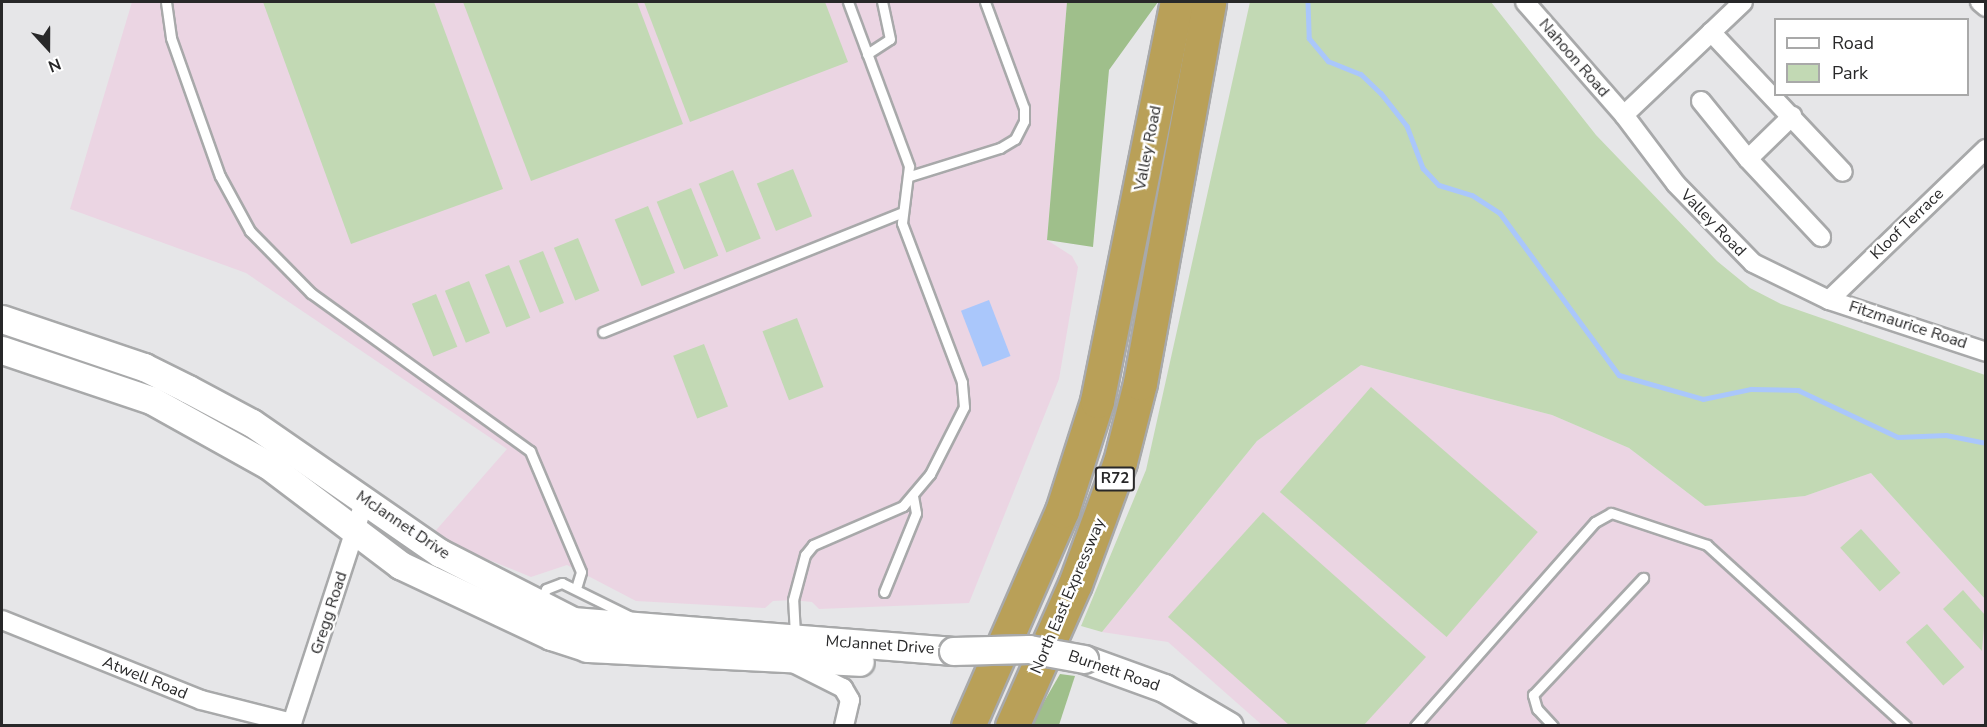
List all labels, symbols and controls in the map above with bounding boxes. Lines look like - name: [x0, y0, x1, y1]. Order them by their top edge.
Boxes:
- street label: Nahoon Road: [1535, 15, 1613, 101]
- north arrow: [18, 18, 78, 78]
- legend: [1774, 18, 1969, 96]
- text: Road: [1832, 31, 1874, 55]
- text: N: [45, 52, 64, 77]
- text: Park: [1832, 61, 1868, 85]
- street label: Valley Road: [1130, 104, 1166, 192]
- street label: Kloof Terrace: [1866, 184, 1948, 264]
- street label: Valley Road: [1676, 185, 1750, 261]
- street label: Fitzmaurice Road: [1846, 297, 1970, 353]
- road number: R72: [1094, 467, 1136, 491]
- street label: McJannet Drive: [352, 487, 454, 563]
- street label: North East Expressway: [1027, 515, 1109, 677]
- street label: Gregg Road: [307, 569, 351, 657]
- street label: McJannet Drive: [825, 632, 935, 658]
- street label: Burnett Road: [1066, 646, 1162, 696]
- street label: Atwell Road: [100, 652, 190, 704]

